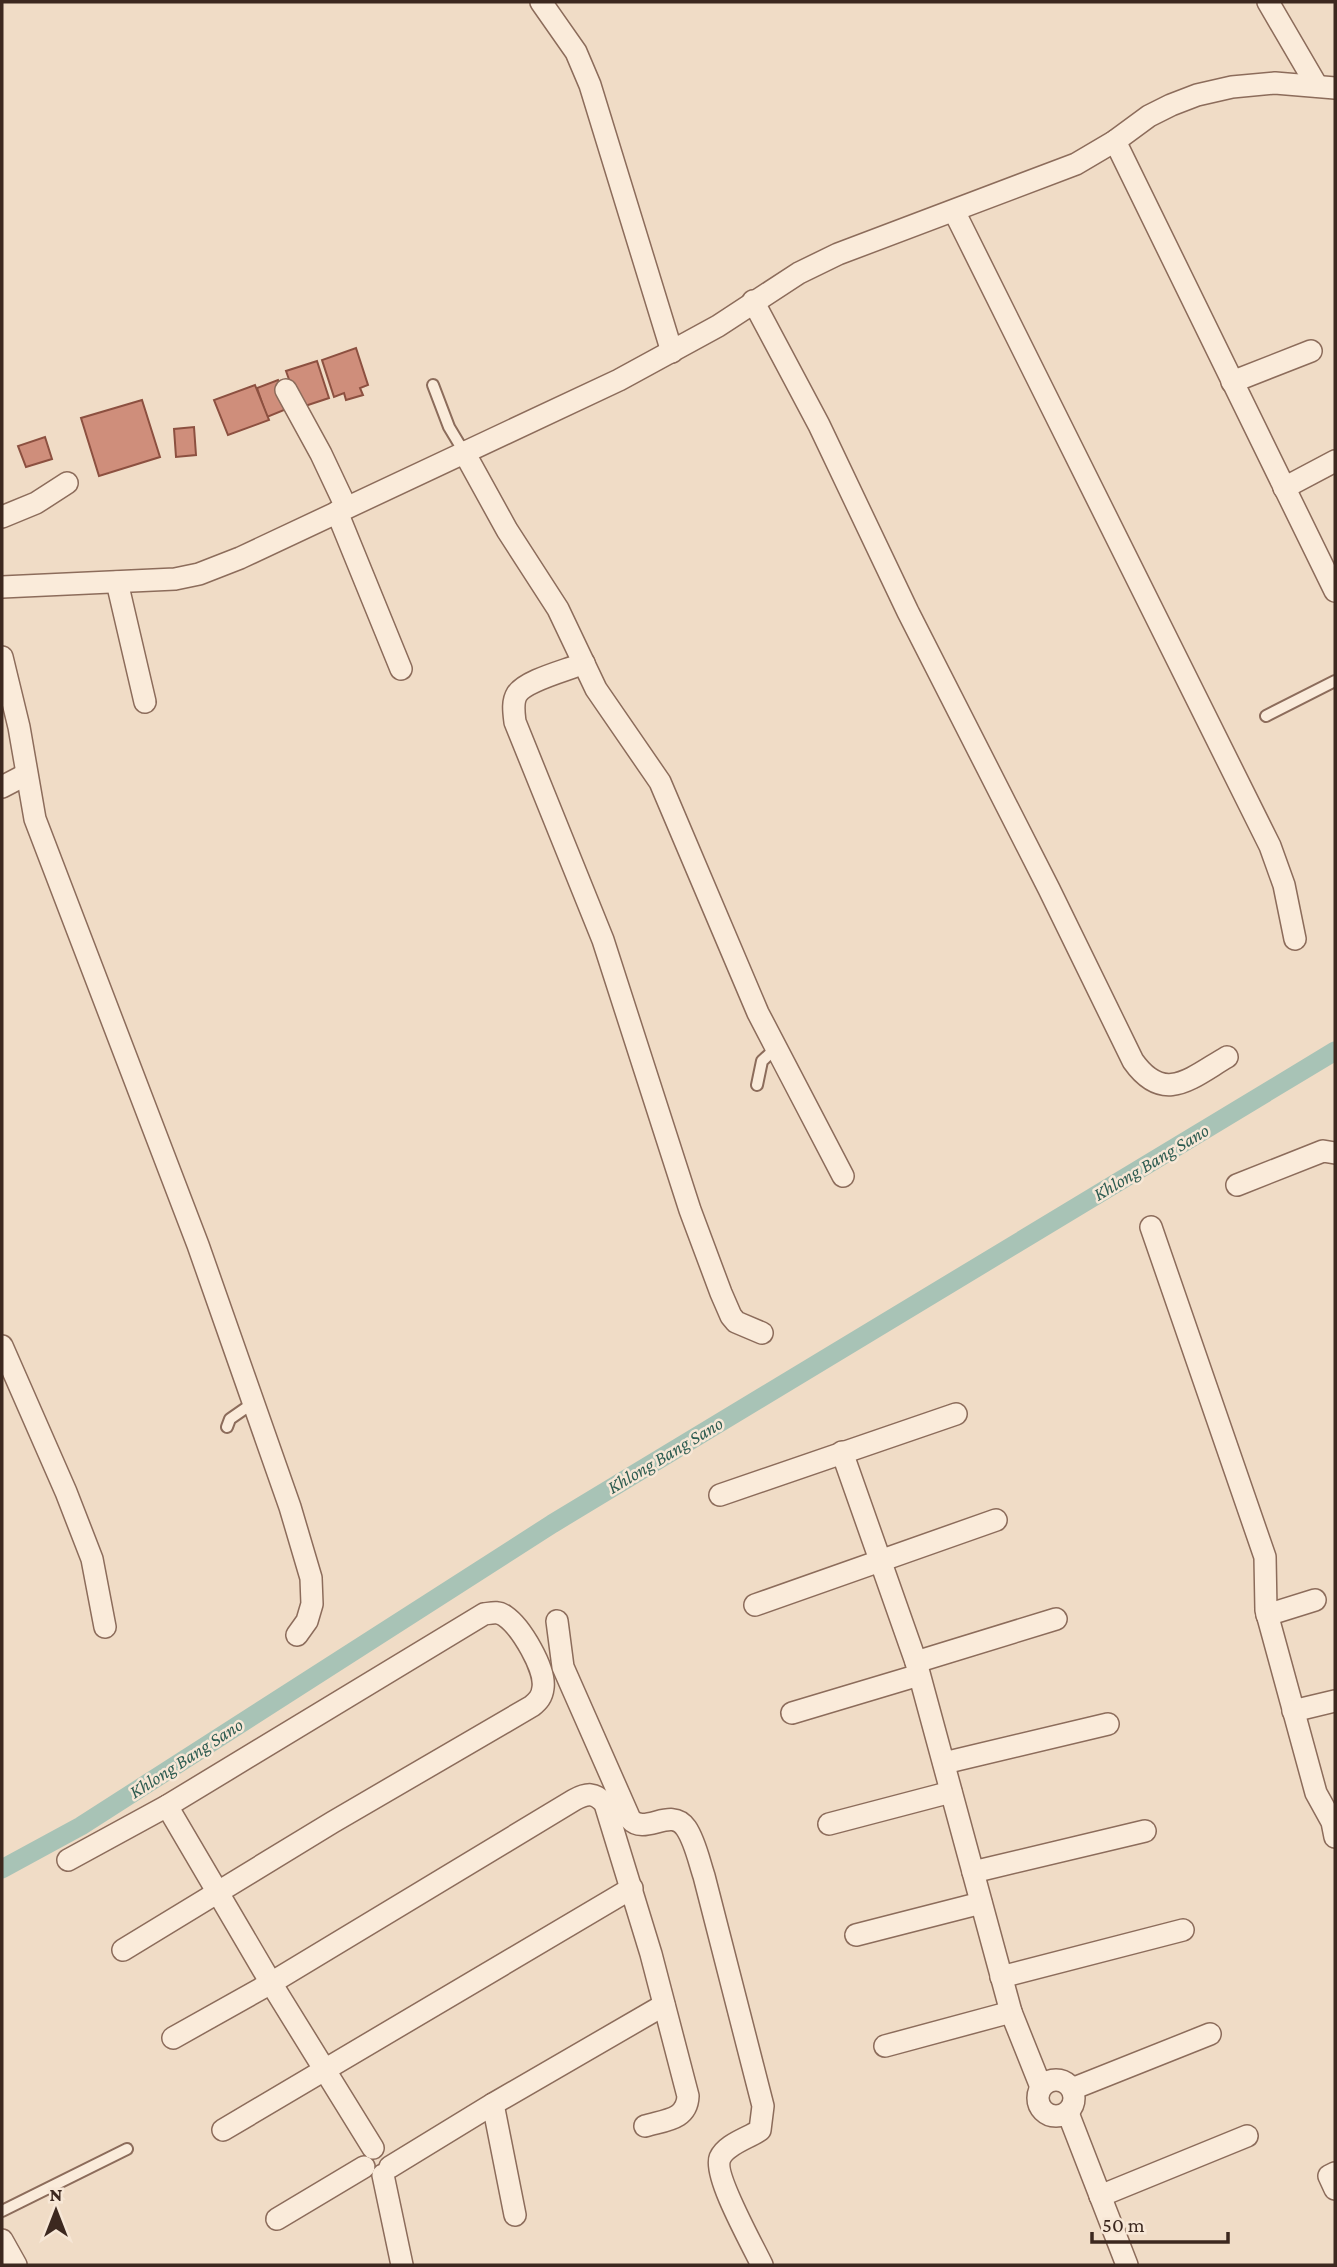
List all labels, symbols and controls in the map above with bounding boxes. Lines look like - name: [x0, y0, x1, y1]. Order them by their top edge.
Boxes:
- water label: Khlong Bang Sano: [1089, 1119, 1213, 1205]
- water label: Khlong Bang Sano: [603, 1412, 727, 1498]
- water label: Khlong Bang Sano: [125, 1714, 247, 1802]
- north arrow: [21, 2176, 91, 2246]
- text: N: [50, 2184, 63, 2205]
- scale bar: [1092, 2200, 1228, 2244]
- text: 50 m: [1102, 2213, 1145, 2237]

